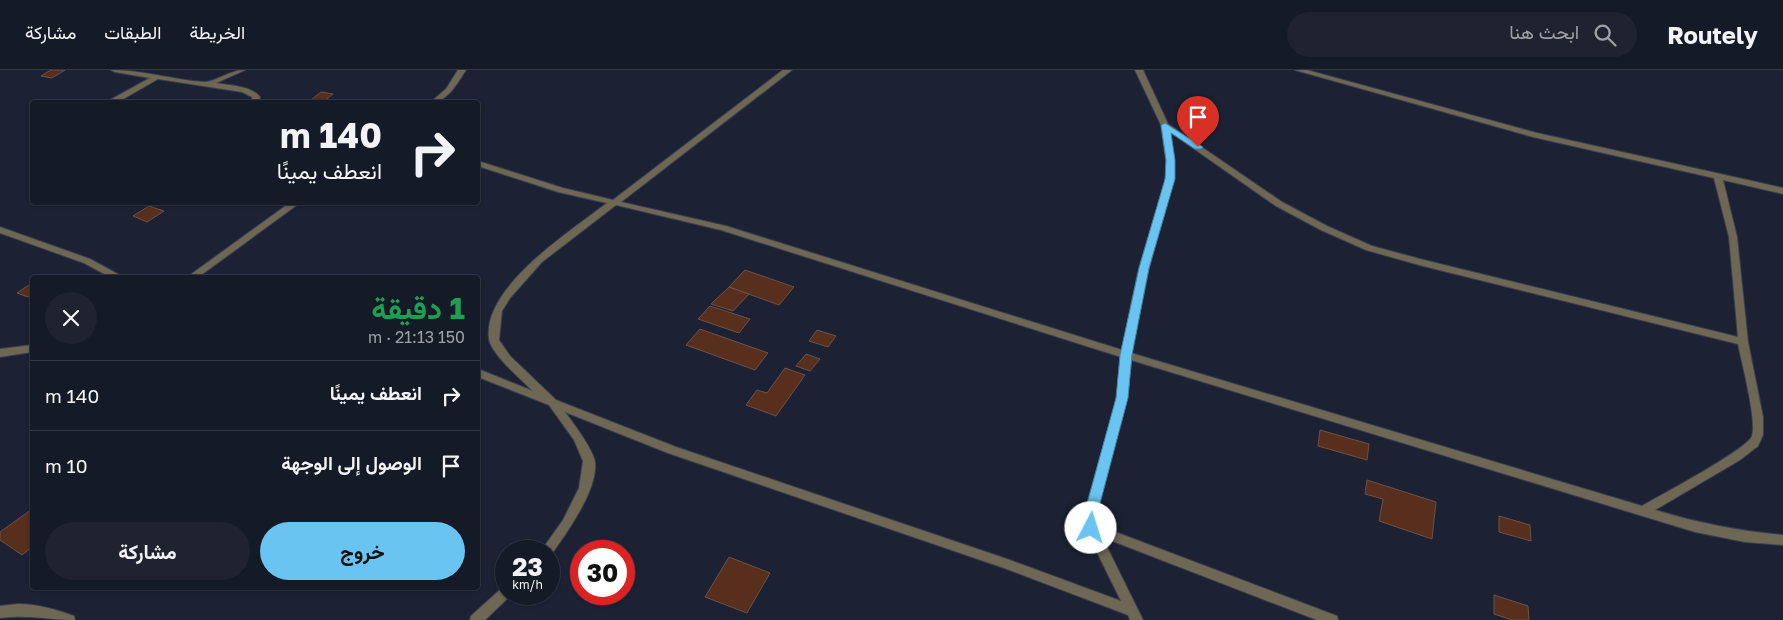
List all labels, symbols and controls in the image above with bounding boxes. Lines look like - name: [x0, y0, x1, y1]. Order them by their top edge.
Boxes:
- search box: [1287, 12, 1637, 57]
- text: ابحث هنا: [1509, 20, 1579, 43]
- text: Routely: [1667, 20, 1758, 49]
- text: مشاركة: [25, 21, 76, 43]
- text: الطبقات: [104, 21, 161, 43]
- text: الخريطة: [189, 21, 245, 43]
- icon: search: [1591, 21, 1619, 49]
- pin: [1177, 96, 1219, 147]
- icon: arrive: [1184, 103, 1212, 131]
- text: 140 m: [280, 114, 382, 156]
- icon: right: [400, 120, 465, 185]
- text: انعطف يمينًا: [277, 157, 382, 184]
- text: 1 دقيقة: [371, 290, 465, 326]
- button: close: [45, 292, 97, 344]
- text: 150 m · 21:13: [368, 327, 465, 347]
- text: انعطف يمينًا: [330, 381, 422, 404]
- icon: right: [437, 382, 465, 410]
- text: 140 m: [45, 384, 99, 407]
- text: الوصول إلى الوجهة: [281, 451, 422, 474]
- icon: arrive: [437, 452, 465, 480]
- text: 10 m: [45, 454, 88, 477]
- position arrow: [1064, 501, 1116, 553]
- button: مشاركة: [45, 522, 250, 580]
- button: خروج: [260, 522, 465, 580]
- speed limit sign: 30: [570, 540, 635, 605]
- text: 23: [512, 551, 543, 582]
- text: km/h: [512, 577, 543, 592]

